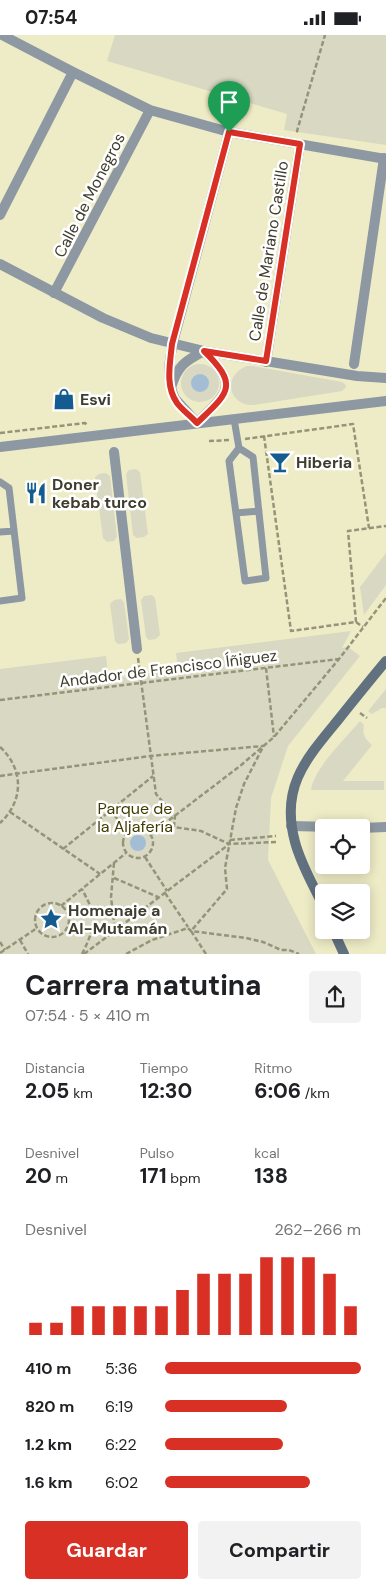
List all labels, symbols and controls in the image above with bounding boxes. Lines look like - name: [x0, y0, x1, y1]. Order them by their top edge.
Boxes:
- text: 07:54: [25, 5, 77, 30]
- pin: [208, 81, 250, 132]
- icon: arrive: [215, 88, 243, 116]
- street label: Calle de Monegros: [49, 129, 130, 261]
- street label: Calle de Mariano Castillo: [244, 159, 293, 343]
- shop icon: Esvi: [51, 386, 77, 412]
- place label: Esvi: [80, 389, 111, 410]
- bar icon: Hiberia: [267, 449, 293, 475]
- place label: Hiberia: [296, 452, 352, 473]
- place label: Doner kebab turco: [52, 474, 147, 513]
- restaurant icon: Doner kebab turco: [23, 480, 49, 506]
- street label: Andador de Francisco Íñiguez: [58, 645, 278, 692]
- park label: Parque de la Aljafería: [97, 798, 173, 837]
- map controls: [315, 819, 370, 939]
- button: locate: [315, 819, 370, 874]
- button: layers: [315, 884, 370, 939]
- place label: Homenaje a Al-Mutamán: [68, 900, 167, 939]
- place icon: Homenaje a Al-Mutamán: [38, 906, 64, 932]
- text: Carrera matutina: [25, 967, 262, 1004]
- button: share: [309, 971, 361, 1023]
- text: 07:54 · 5 × 410 m: [25, 1005, 150, 1026]
- text: Distancia: [25, 1059, 85, 1077]
- text: Tiempo: [140, 1059, 188, 1077]
- text: Ritmo: [254, 1059, 292, 1077]
- text: 2.05: [25, 1077, 69, 1105]
- text: 12:30: [140, 1077, 192, 1105]
- text: 6:06: [254, 1077, 301, 1105]
- text: km: [69, 1084, 93, 1102]
- text: /km: [301, 1084, 330, 1102]
- text: Desnivel: [25, 1144, 79, 1162]
- text: Pulso: [140, 1144, 174, 1162]
- text: kcal: [254, 1144, 280, 1162]
- text: 20: [25, 1162, 52, 1190]
- text: 171: [140, 1162, 167, 1190]
- text: 138: [254, 1162, 288, 1190]
- text: m: [52, 1169, 68, 1187]
- text: bpm: [167, 1169, 200, 1187]
- text: Desnivel: [25, 1219, 87, 1240]
- text: 262–266 m: [274, 1219, 361, 1240]
- text: 410 m: [25, 1358, 71, 1379]
- text: 5:36: [105, 1358, 138, 1379]
- text: 820 m: [25, 1396, 74, 1417]
- text: 6:19: [105, 1396, 133, 1417]
- text: 1.2 km: [25, 1434, 72, 1455]
- text: 6:22: [105, 1434, 137, 1455]
- text: 1.6 km: [25, 1472, 73, 1493]
- text: 6:02: [105, 1472, 138, 1493]
- button: Guardar: [25, 1521, 188, 1579]
- button: Compartir: [198, 1521, 361, 1579]

